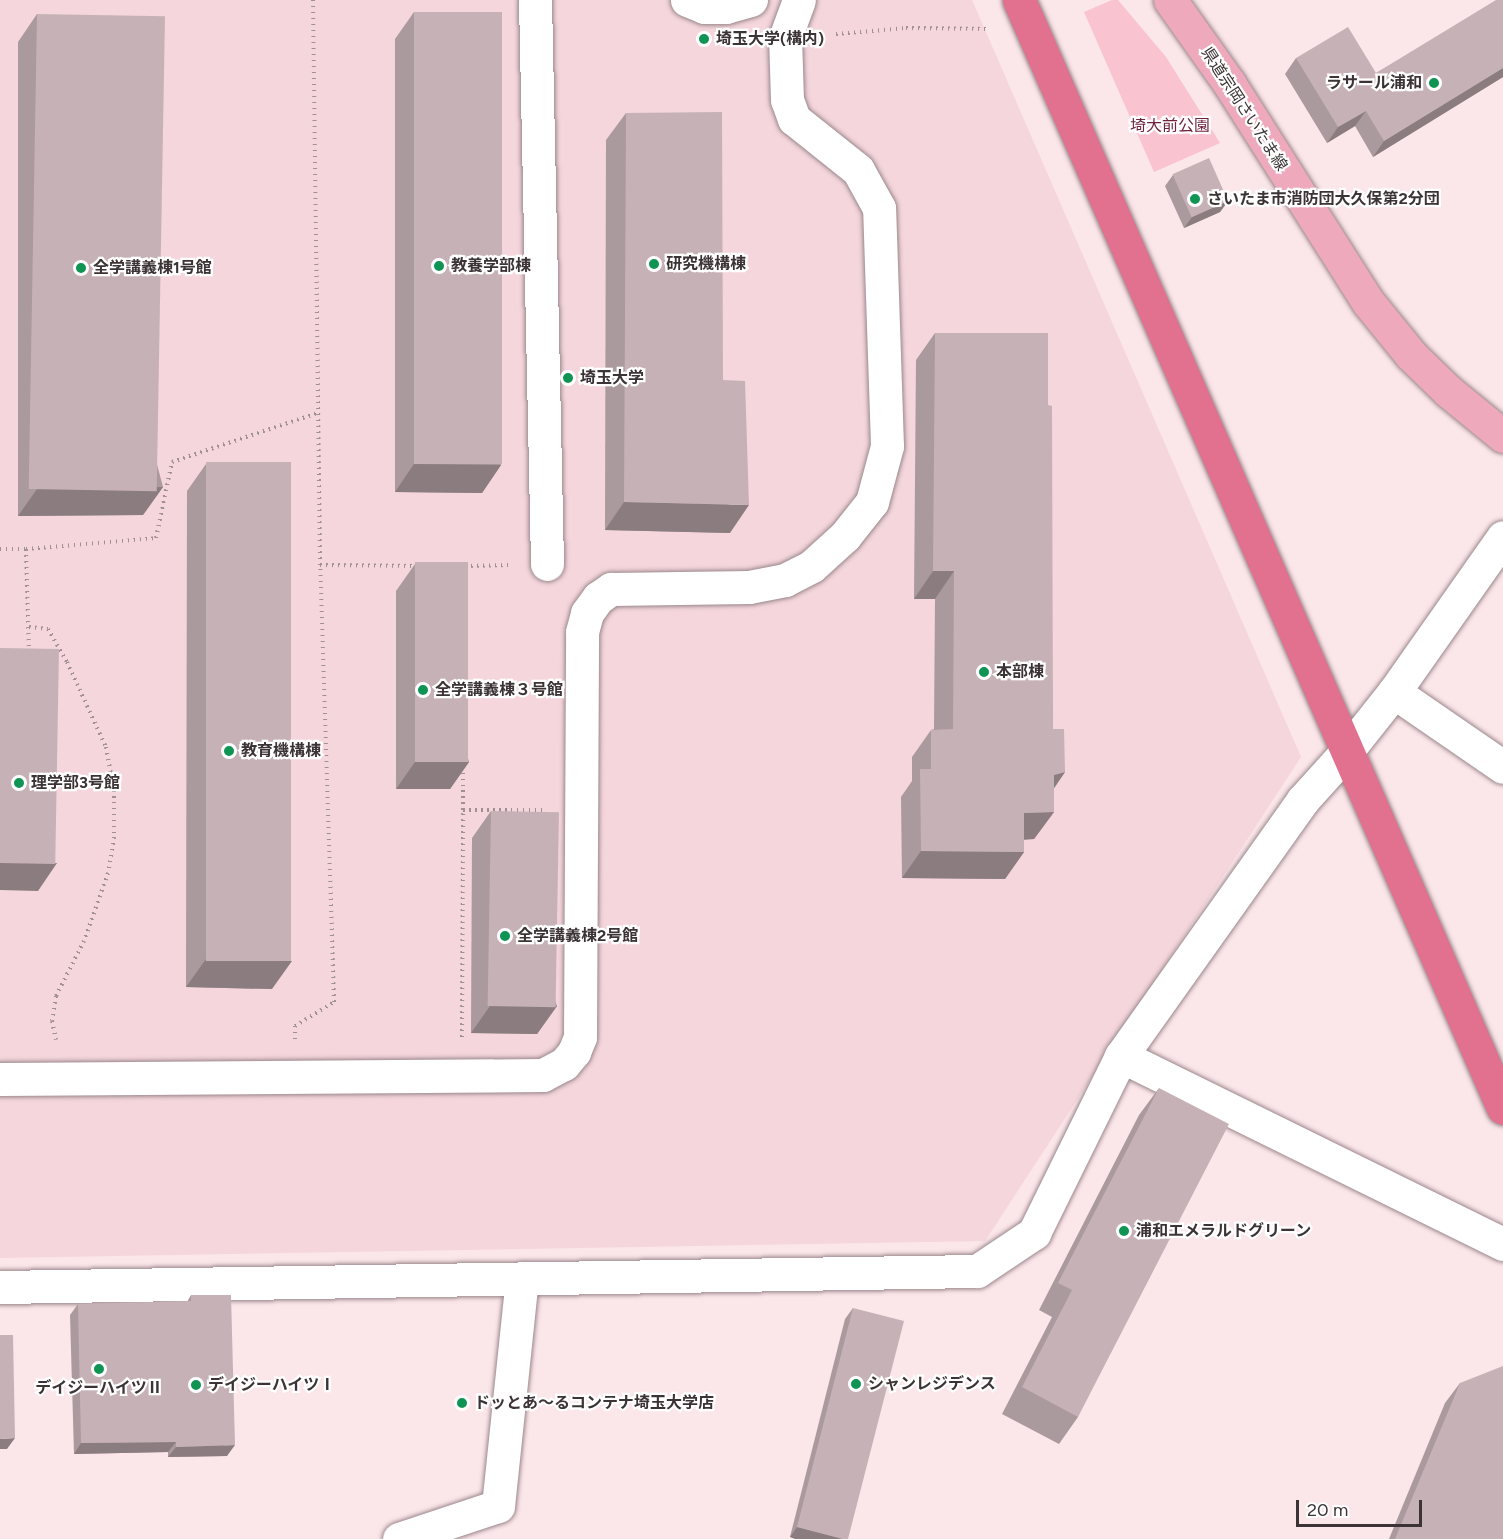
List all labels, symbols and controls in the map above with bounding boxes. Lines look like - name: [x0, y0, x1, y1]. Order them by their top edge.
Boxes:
- place label: 埼玉大学(構内): [716, 29, 824, 49]
- marker: 埼玉大学(構内): [697, 32, 711, 46]
- street label: 県道宗岡さいたま線: [1197, 43, 1291, 175]
- place label: ラサール浦和: [1326, 73, 1422, 93]
- marker: ラサール浦和: [1427, 76, 1441, 90]
- park label: 埼大前公園: [1130, 116, 1210, 136]
- place label: さいたま市消防団大久保第2分団: [1207, 189, 1440, 209]
- marker: さいたま市消防団大久保第2分団: [1188, 192, 1202, 206]
- place label: 研究機構棟: [666, 254, 746, 274]
- place label: 教養学部棟: [451, 256, 531, 276]
- marker: 研究機構棟: [647, 257, 661, 271]
- place label: 全学講義棟1号館: [93, 258, 212, 278]
- marker: 教養学部棟: [432, 259, 446, 273]
- marker: 全学講義棟1号館: [74, 261, 88, 275]
- place label: 埼玉大学: [580, 368, 644, 388]
- marker: 埼玉大学: [561, 371, 575, 385]
- place label: 本部棟: [996, 662, 1044, 682]
- marker: 本部棟: [977, 665, 991, 679]
- place label: 全学講義棟３号館: [435, 680, 563, 700]
- marker: 全学講義棟３号館: [416, 683, 430, 697]
- place label: 教育機構棟: [241, 741, 321, 761]
- marker: 教育機構棟: [222, 744, 236, 758]
- place label: 理学部3号館: [31, 773, 120, 793]
- marker: 理学部3号館: [12, 776, 26, 790]
- place label: 全学講義棟2号館: [517, 926, 638, 946]
- marker: 全学講義棟2号館: [498, 929, 512, 943]
- place label: 浦和エメラルドグリーン: [1136, 1221, 1312, 1241]
- marker: 浦和エメラルドグリーン: [1117, 1224, 1131, 1238]
- marker: デイジーハイツⅡ: [92, 1362, 106, 1376]
- place label: シャンレジデンス: [868, 1374, 996, 1394]
- place label: デイジーハイツⅠ: [208, 1375, 336, 1395]
- marker: シャンレジデンス: [849, 1377, 863, 1391]
- place label: デイジーハイツⅡ: [35, 1378, 163, 1398]
- marker: デイジーハイツⅠ: [189, 1378, 203, 1392]
- place label: ドッとあ～るコンテナ埼玉大学店: [474, 1393, 714, 1413]
- marker: ドッとあ～るコンテナ埼玉大学店: [455, 1396, 469, 1410]
- scale bar: [1299, 1488, 1425, 1526]
- text: 20 m: [1307, 1499, 1348, 1521]

